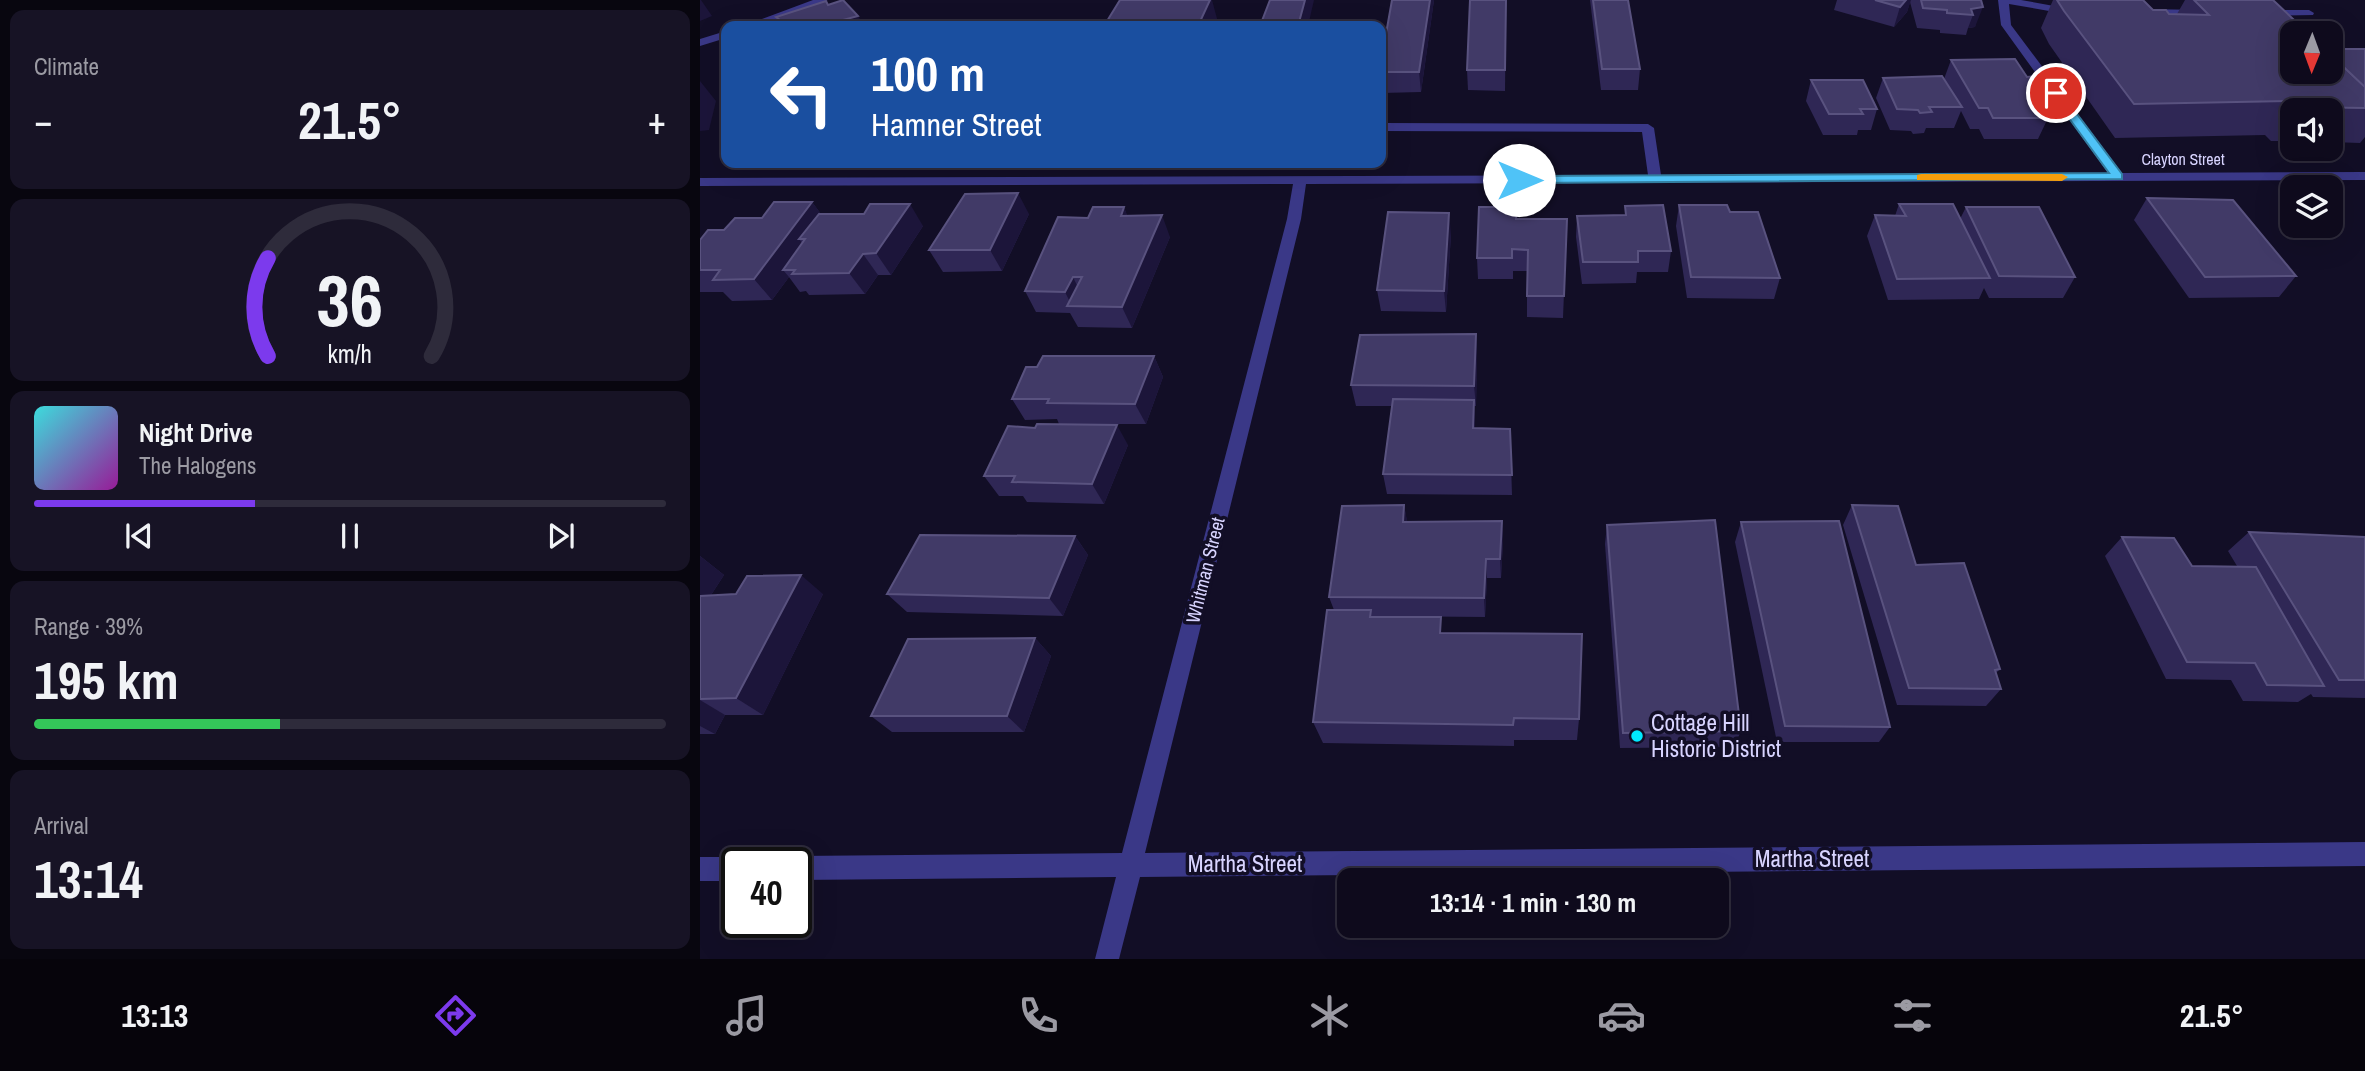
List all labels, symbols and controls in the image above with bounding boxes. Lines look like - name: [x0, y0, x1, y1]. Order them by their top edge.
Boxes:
- north arrow: [2280, 21, 2343, 84]
- map controls: [2280, 21, 2343, 238]
- text: 100 m: [871, 40, 985, 106]
- icon: left: [756, 49, 847, 140]
- text: Climate: [34, 51, 99, 82]
- pin: [2026, 63, 2086, 123]
- icon: arrive: [2037, 74, 2075, 112]
- text: 21.5°: [298, 85, 402, 155]
- text: −: [34, 95, 52, 146]
- text: +: [648, 95, 666, 146]
- button: sound: [2280, 98, 2343, 161]
- text: Hamner Street: [871, 103, 1042, 146]
- position arrow: [1482, 143, 1556, 217]
- street label: Clayton Street: [2141, 148, 2225, 170]
- button: layers: [2280, 175, 2343, 238]
- text: 36: [317, 252, 383, 350]
- text: km/h: [328, 337, 372, 371]
- text: Night Drive: [139, 415, 253, 450]
- text: The Halogens: [139, 450, 256, 481]
- street label: Whitman Street: [1179, 514, 1231, 626]
- icon: previous: [120, 517, 158, 555]
- icon: pause: [331, 517, 369, 555]
- icon: next: [542, 517, 580, 555]
- text: Range · 39%: [34, 611, 143, 642]
- text: 195 km: [34, 645, 179, 715]
- place label: Cottage Hill Historic District: [1651, 707, 1781, 764]
- marker: Cottage Hill Historic District: [1629, 728, 1645, 744]
- text: Arrival: [34, 810, 89, 841]
- street label: Martha Street: [1755, 843, 1869, 874]
- text: 13:14: [34, 844, 143, 914]
- speed limit sign: 40: [721, 847, 812, 938]
- street label: Martha Street: [1188, 848, 1302, 879]
- text: 13:14 · 1 min · 130 m: [1430, 885, 1636, 920]
- icon: directions: [431, 991, 480, 1040]
- icon: music: [722, 991, 771, 1040]
- icon: phone: [1014, 991, 1063, 1040]
- icon: climate: [1305, 991, 1354, 1040]
- icon: car: [1597, 991, 1646, 1040]
- icon: filters: [1888, 991, 1937, 1040]
- text: 13:13: [121, 994, 188, 1037]
- text: 21.5°: [2180, 994, 2244, 1037]

